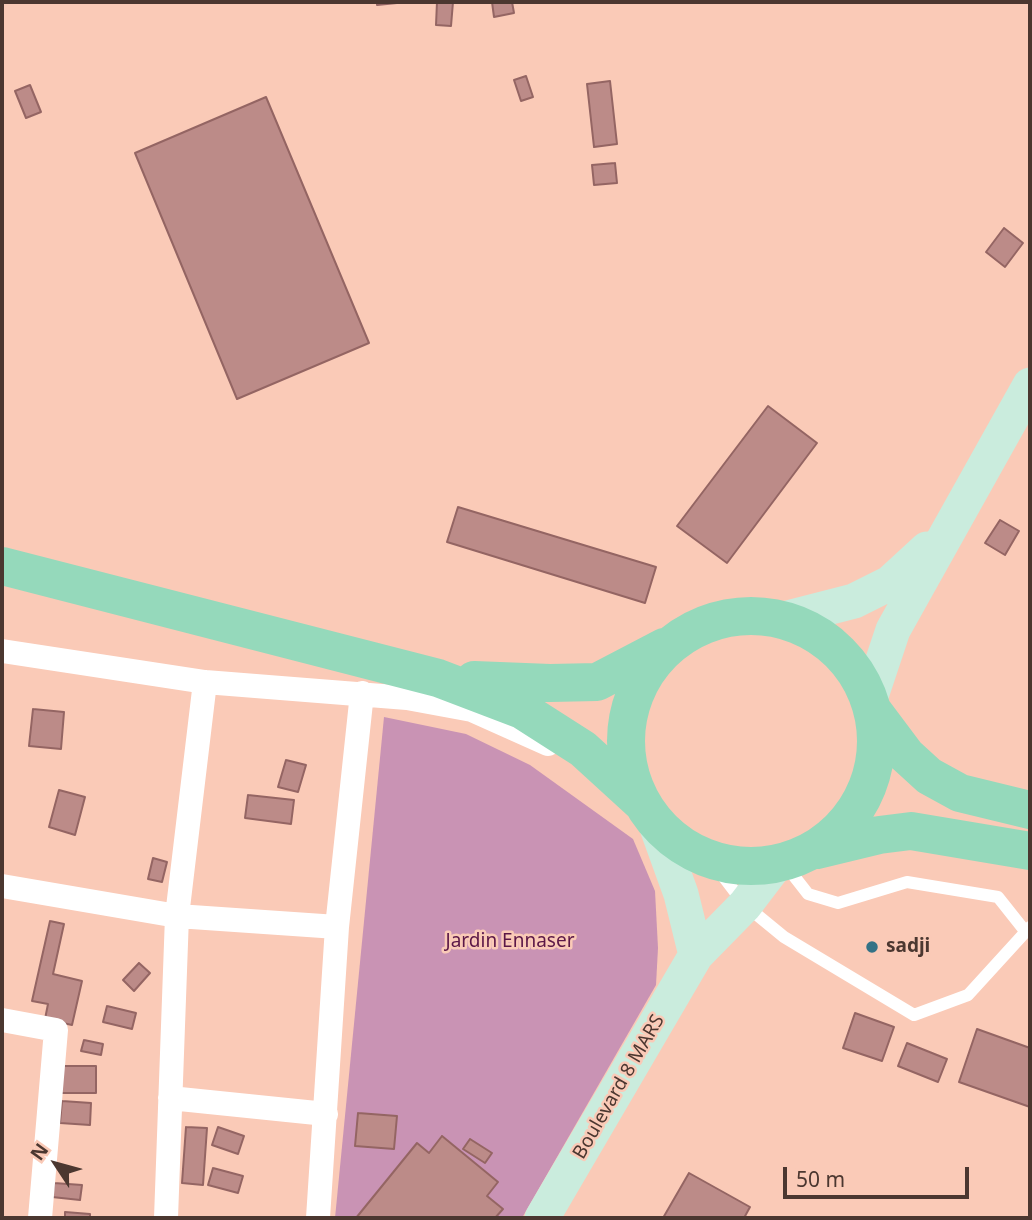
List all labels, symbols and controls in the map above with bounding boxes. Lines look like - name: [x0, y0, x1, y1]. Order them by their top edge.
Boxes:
- park label: Jardin Ennaser: [446, 931, 574, 953]
- place label: sadji: [886, 936, 930, 958]
- marker: sadji: [864, 939, 880, 955]
- street label: Boulevard 8 MARS: [568, 1011, 670, 1163]
- north arrow: [21, 1129, 91, 1199]
- text: N: [24, 1138, 54, 1166]
- scale bar: [787, 1154, 972, 1198]
- text: 50 m: [796, 1165, 845, 1193]

